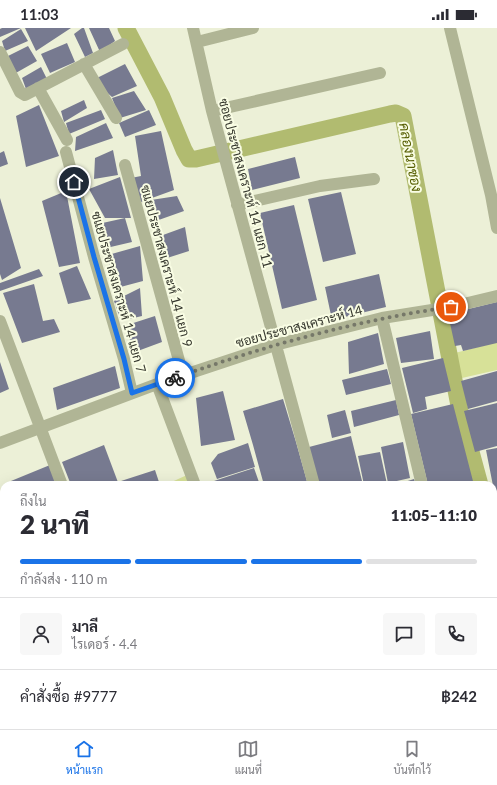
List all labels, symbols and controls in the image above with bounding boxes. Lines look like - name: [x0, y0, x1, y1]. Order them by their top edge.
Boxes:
- text: 11:03: [20, 5, 59, 23]
- street label: ซอยประชาสงเคราะห์ 14 แยก 11: [216, 96, 277, 269]
- water label: คลองนาซอง: [396, 121, 426, 193]
- pin: [57, 165, 91, 199]
- icon: home: [63, 171, 85, 193]
- street label: ซแยประชาสงเคราะห์ 14 แยก 9: [138, 183, 197, 349]
- street label: ซแยประชาสงเคราะห์ 14 แยก 7: [88, 209, 151, 375]
- pin: [434, 290, 468, 324]
- icon: bag: [440, 296, 462, 318]
- street label: ซอยประชาสงเคราะห์ 14: [234, 300, 365, 351]
- courier: [155, 358, 195, 398]
- icon: bike: [164, 367, 186, 389]
- text: ถึงใน: [20, 493, 47, 509]
- text: 11:05–11:10: [391, 506, 477, 524]
- text: 2 นาที: [20, 508, 89, 540]
- text: กำลังส่ง · 110 m: [20, 571, 107, 587]
- button: person: [20, 613, 62, 655]
- button: chat: [383, 613, 425, 655]
- button: phone: [435, 613, 477, 655]
- text: มาลี: [72, 617, 98, 635]
- text: ไรเดอร์ · 4.4: [72, 636, 137, 652]
- text: คำสั่งซื้อ #9777: [20, 687, 117, 705]
- text: ฿242: [441, 687, 477, 705]
- tab: หน้าแรก: [66, 738, 103, 777]
- tab: แผนที่: [235, 738, 262, 777]
- tab: บันทึกไว้: [394, 738, 431, 777]

